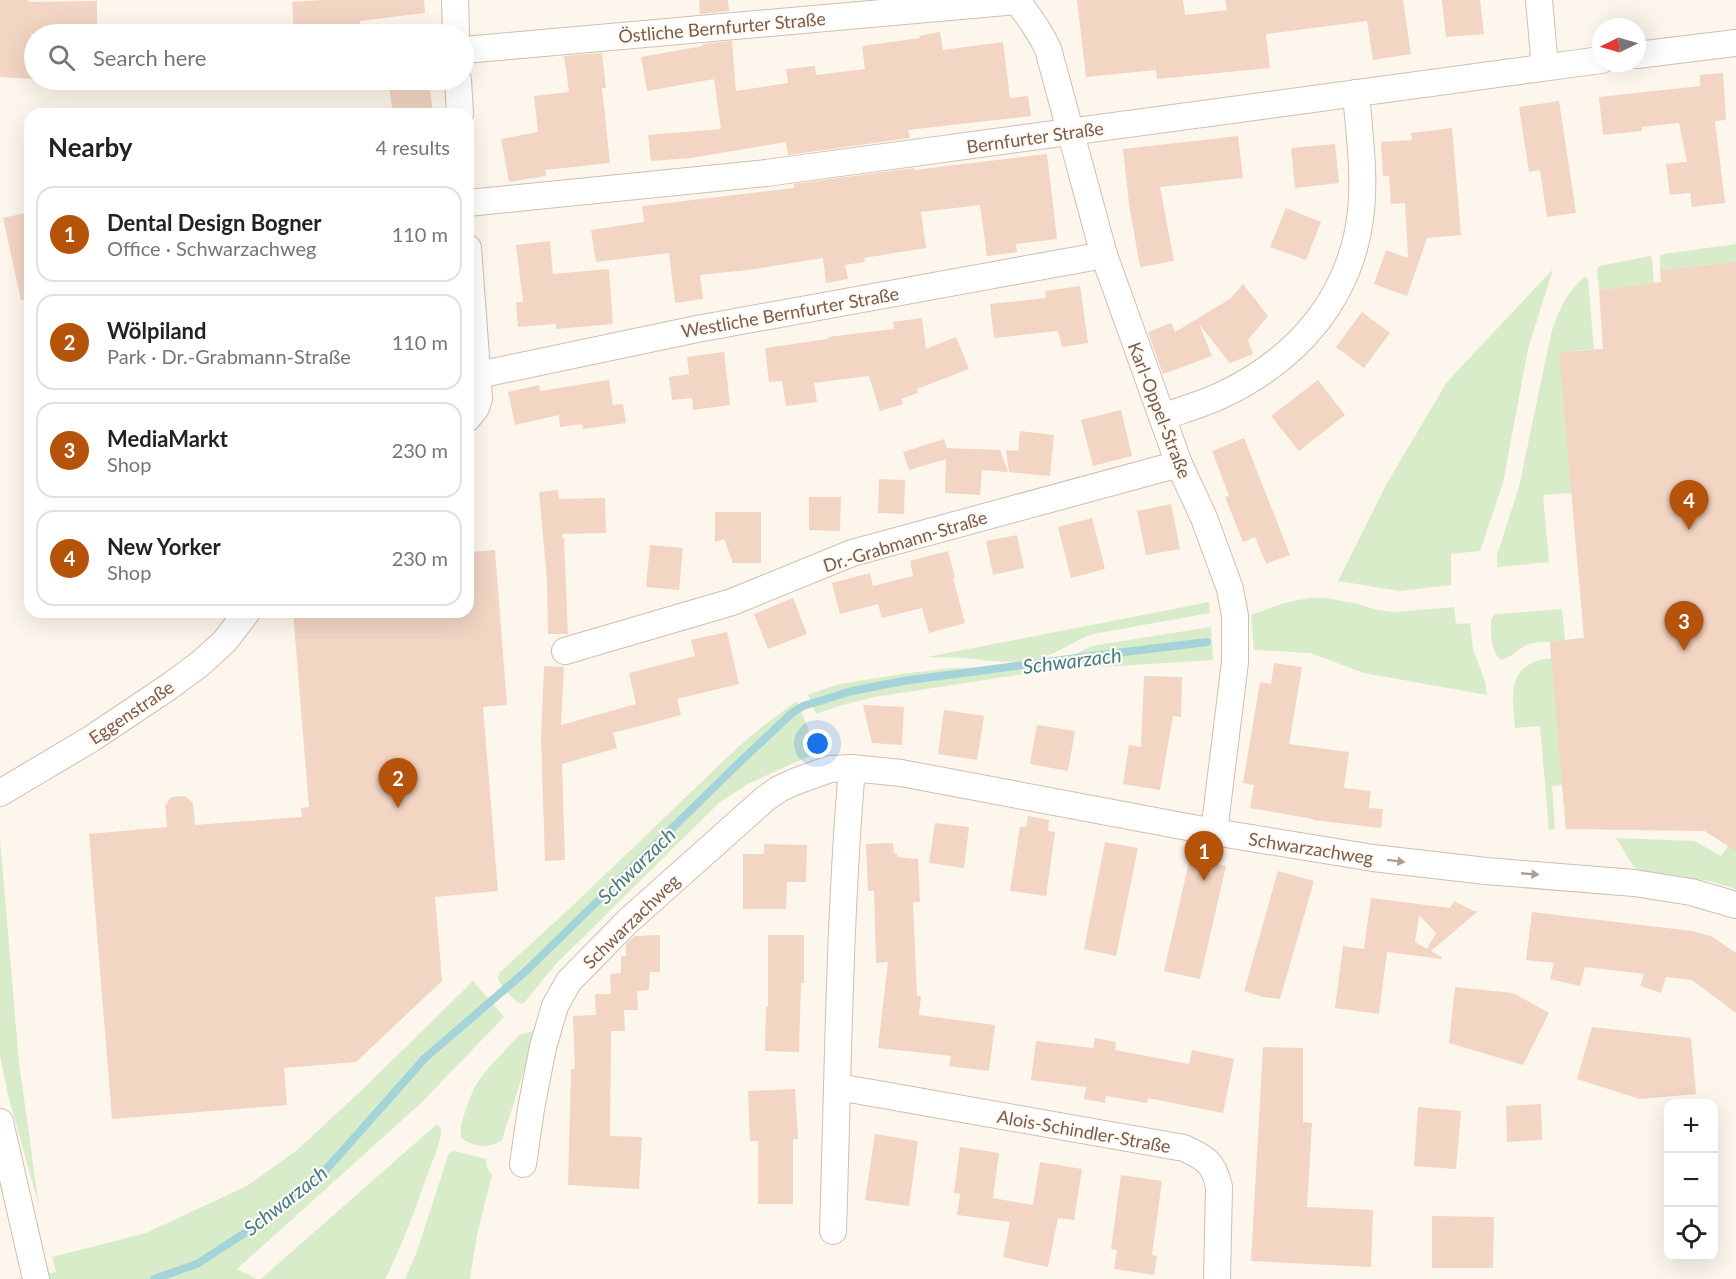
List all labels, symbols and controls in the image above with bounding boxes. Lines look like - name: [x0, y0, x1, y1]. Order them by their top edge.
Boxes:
- street label: Östliche Bernfurter Straße: [617, 7, 827, 47]
- north arrow: [1592, 18, 1646, 72]
- search box: [24, 24, 474, 90]
- icon: search: [45, 41, 78, 74]
- text: Search here: [93, 44, 206, 71]
- street label: Bernfurter Straße: [965, 116, 1105, 158]
- text: Nearby: [48, 131, 133, 163]
- text: 4 results: [375, 135, 450, 159]
- text: Dental Design Bogner: [107, 209, 322, 236]
- text: 1: [64, 222, 75, 246]
- text: 110 m: [392, 222, 448, 246]
- text: Office · Schwarzachweg: [107, 236, 316, 260]
- street label: Westliche Bernfurter Straße: [679, 282, 901, 342]
- text: Wölpiland: [107, 317, 207, 344]
- text: 2: [64, 330, 75, 354]
- text: 110 m: [392, 330, 448, 354]
- street label: Karl-Oppel-Straße: [1124, 339, 1196, 481]
- text: Park · Dr.-Grabmann-Straße: [107, 344, 351, 368]
- text: MediaMarkt: [107, 425, 228, 452]
- text: 3: [64, 438, 75, 462]
- text: 230 m: [392, 438, 448, 462]
- text: Shop: [107, 452, 151, 476]
- pin: 4: [1670, 480, 1708, 530]
- street label: Dr.-Grabmann-Straße: [820, 506, 990, 576]
- text: New Yorker: [107, 533, 221, 560]
- text: 4: [64, 546, 75, 570]
- text: 230 m: [392, 546, 448, 570]
- text: Shop: [107, 560, 151, 584]
- pin: 3: [1664, 602, 1704, 651]
- water label: Schwarzach: [1021, 642, 1123, 678]
- street label: Eggenstraße: [84, 676, 178, 748]
- your location: [803, 729, 832, 758]
- pin: 2: [378, 758, 418, 808]
- water label: Schwarzach: [592, 822, 680, 908]
- street label: Schwarzachweg: [1247, 827, 1375, 869]
- pin: 1: [1184, 832, 1224, 881]
- one-way arrow: [1386, 856, 1405, 866]
- street label: Schwarzachweg: [578, 869, 684, 973]
- one-way arrow: [1520, 870, 1539, 879]
- map controls: [1664, 1099, 1718, 1261]
- button: +: [1664, 1099, 1718, 1153]
- street label: Alois-Schindler-Straße: [995, 1105, 1173, 1157]
- button: −: [1664, 1153, 1718, 1207]
- water label: Schwarzach: [239, 1160, 331, 1240]
- button: locate: [1664, 1207, 1718, 1261]

